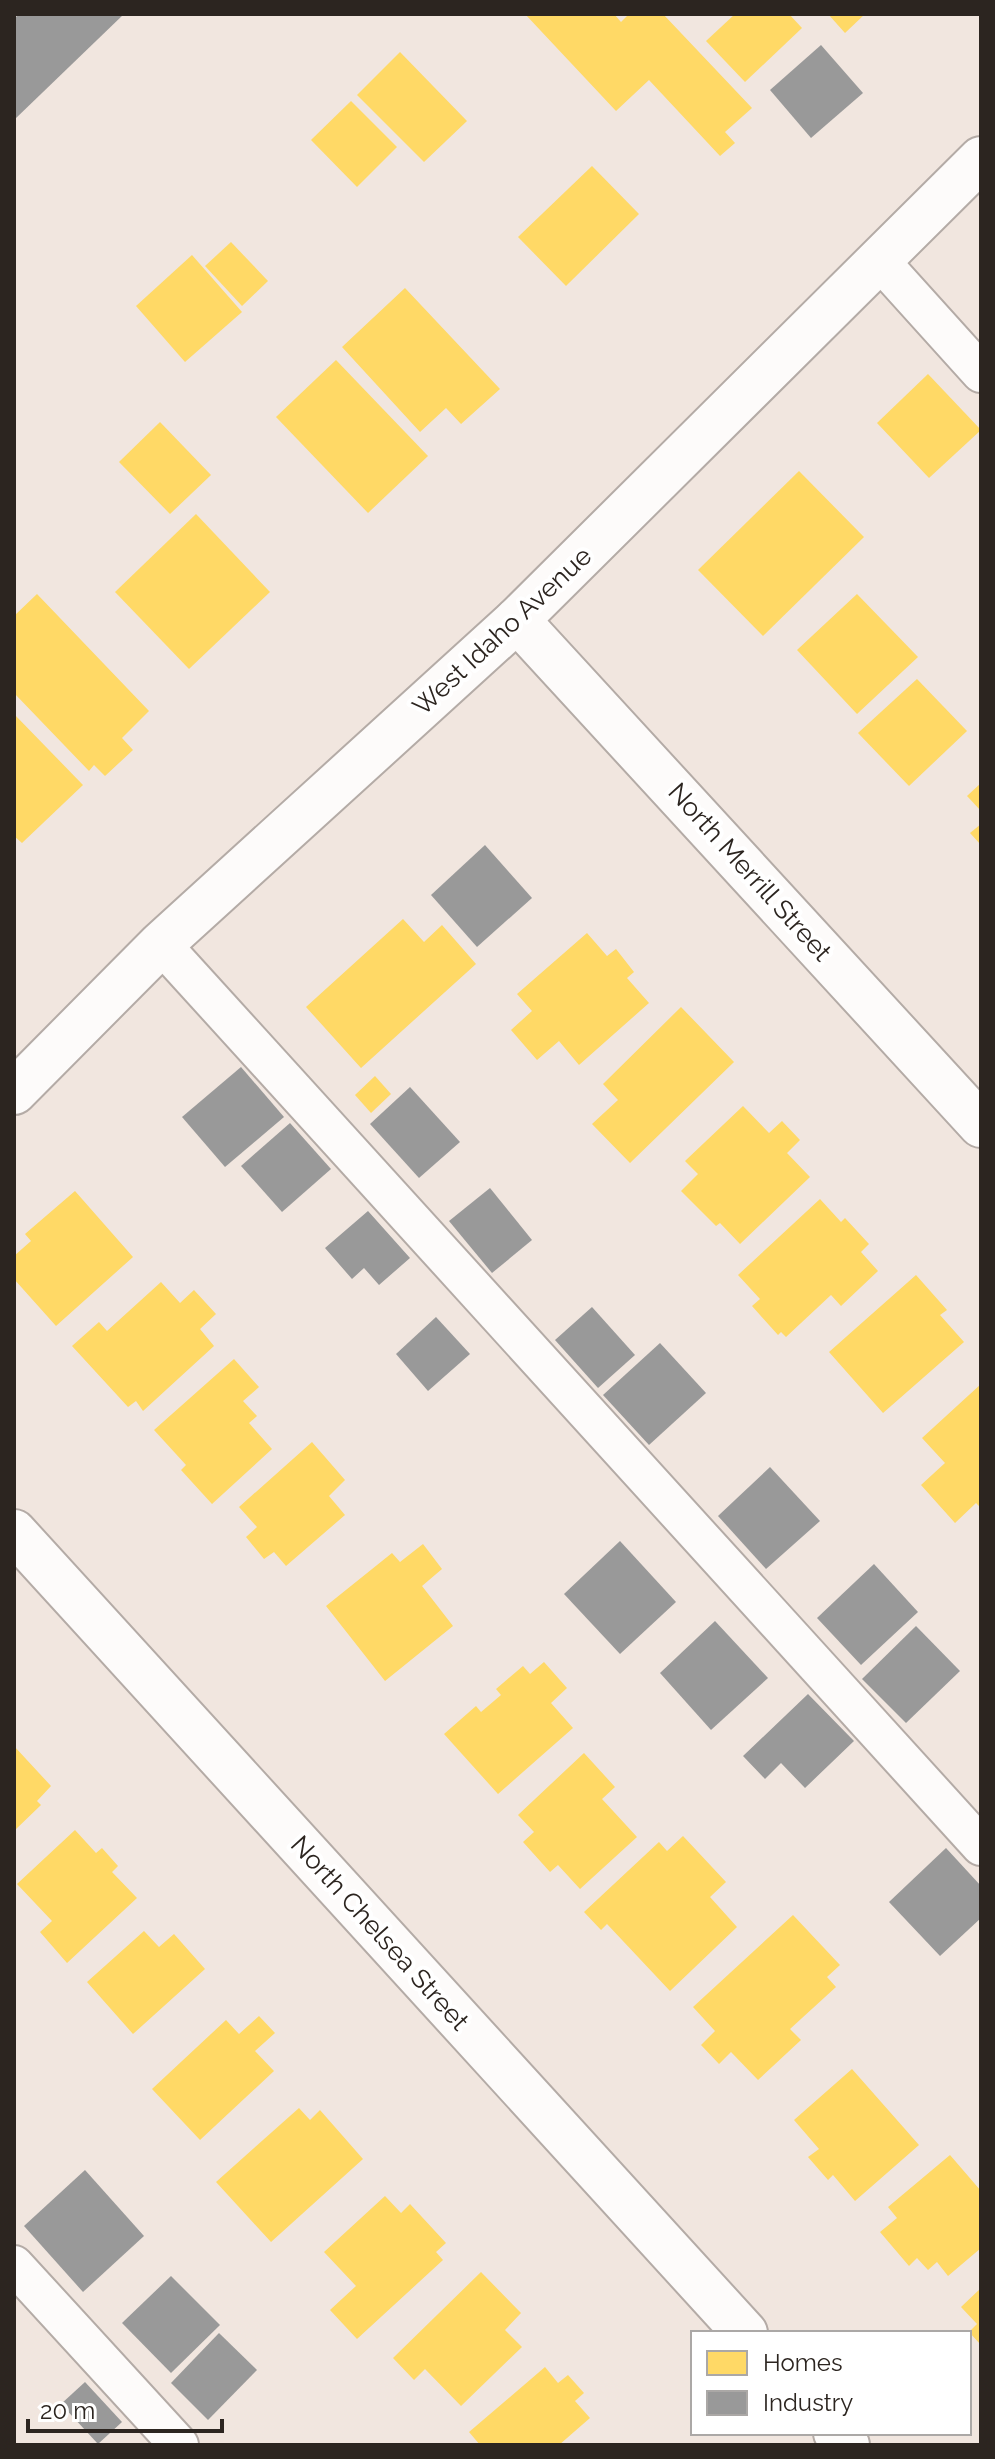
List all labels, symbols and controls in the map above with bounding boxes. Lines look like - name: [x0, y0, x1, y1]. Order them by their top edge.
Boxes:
- street label: West Idaho Avenue: [407, 541, 597, 721]
- street label: North Merrill Street: [662, 777, 838, 967]
- street label: North Chelsea Street: [285, 1830, 475, 2037]
- legend: [691, 2331, 971, 2435]
- text: Homes: [763, 2348, 843, 2377]
- scale bar: [28, 2383, 222, 2433]
- text: Industry: [763, 2388, 853, 2417]
- text: 20 m: [40, 2396, 95, 2425]

